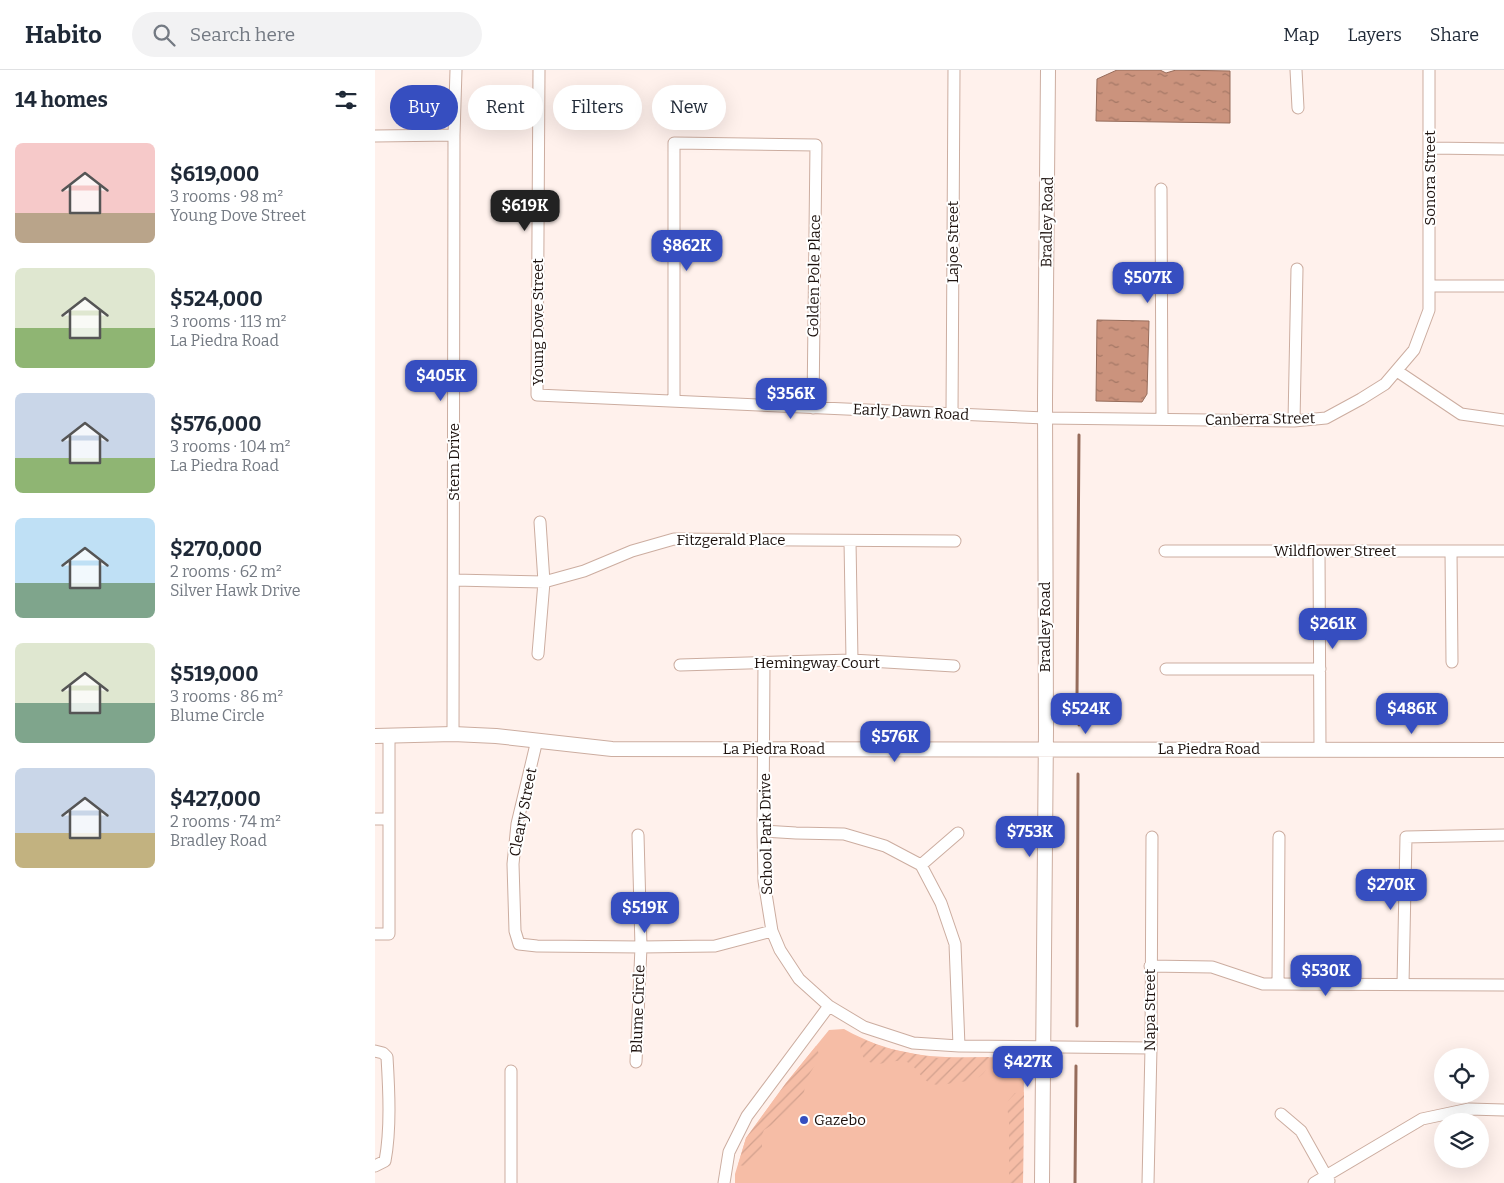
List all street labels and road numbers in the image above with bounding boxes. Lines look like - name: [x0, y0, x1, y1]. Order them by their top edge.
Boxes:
- street label: Sonora Street: [1421, 130, 1439, 226]
- street label: Bradley Road: [1037, 176, 1057, 268]
- street label: Lajoe Street: [944, 200, 962, 283]
- street label: Golden Pole Place: [804, 214, 824, 338]
- street label: Young Dove Street: [529, 258, 547, 386]
- street label: Early Dawn Road: [852, 400, 970, 424]
- street label: Canberra Street: [1205, 409, 1316, 429]
- street label: Stern Drive: [445, 423, 463, 501]
- street label: Fitzgerald Place: [677, 531, 785, 549]
- street label: Wildflower Street: [1274, 542, 1397, 560]
- street label: Bradley Road: [1036, 581, 1054, 673]
- street label: Hemingway Court: [754, 654, 881, 672]
- street label: La Piedra Road: [723, 740, 825, 758]
- street label: La Piedra Road: [1158, 740, 1260, 758]
- street label: Cleary Street: [506, 766, 541, 858]
- street label: School Park Drive: [756, 773, 776, 895]
- street label: Blume Circle: [627, 964, 649, 1054]
- street label: Napa Street: [1141, 968, 1159, 1051]

